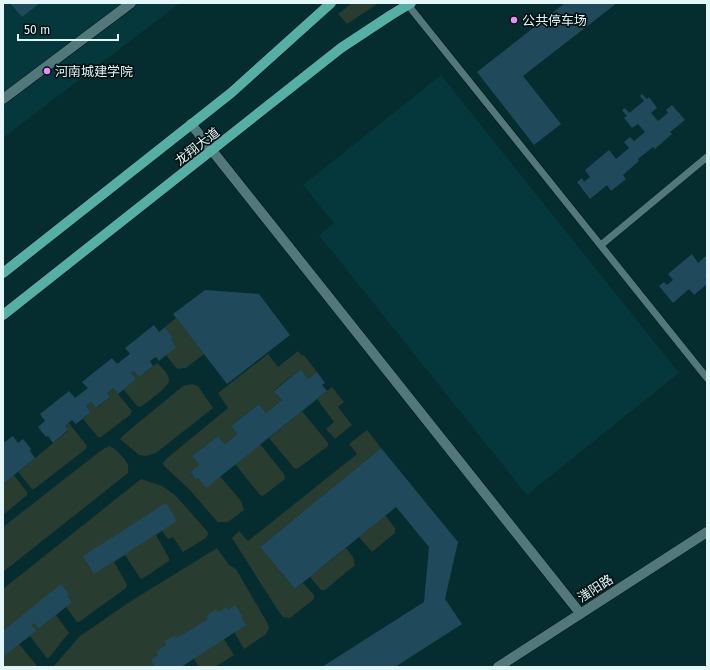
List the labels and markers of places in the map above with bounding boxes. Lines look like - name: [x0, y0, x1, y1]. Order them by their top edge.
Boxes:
- place label: 公共停车场: [522, 13, 587, 28]
- marker: 公共停车场: [509, 15, 519, 25]
- place label: 河南城建学院: [55, 64, 133, 79]
- marker: 河南城建学院: [42, 66, 52, 76]

